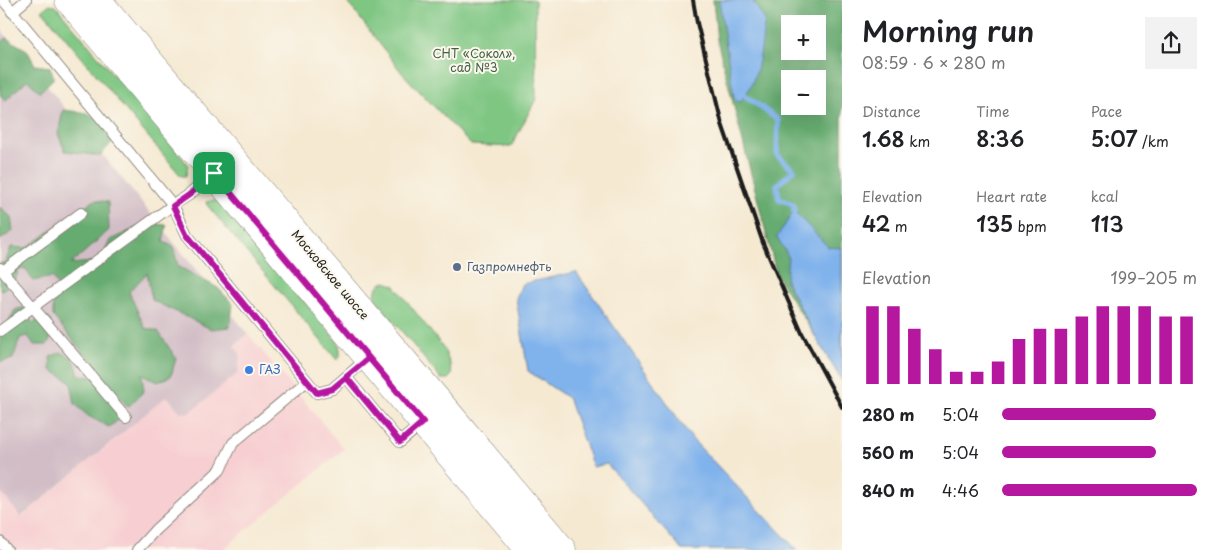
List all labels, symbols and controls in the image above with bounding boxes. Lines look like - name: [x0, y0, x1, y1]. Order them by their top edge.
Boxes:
- text: Morning run: [862, 9, 1034, 52]
- map controls: [781, 15, 826, 115]
- button: +: [781, 15, 826, 60]
- button: share: [1145, 17, 1197, 69]
- park label: СНТ «Сокол», сад №3: [433, 44, 515, 76]
- text: 08:59 · 6 × 280 m: [862, 50, 1006, 74]
- button: −: [781, 70, 826, 115]
- text: Distance: [862, 101, 921, 122]
- text: Time: [976, 101, 1009, 122]
- text: Pace: [1091, 101, 1122, 122]
- text: 1.68: [862, 122, 905, 154]
- text: 8:36: [976, 122, 1024, 154]
- text: 5:07: [1091, 122, 1137, 154]
- text: km: [905, 131, 930, 152]
- text: /km: [1137, 131, 1169, 152]
- pin: [193, 152, 235, 194]
- icon: arrive: [200, 159, 228, 187]
- text: Elevation: [862, 186, 922, 207]
- text: Heart rate: [976, 186, 1047, 207]
- text: kcal: [1091, 186, 1119, 207]
- text: 42: [862, 207, 890, 239]
- text: 135: [976, 207, 1013, 239]
- text: 113: [1091, 207, 1124, 239]
- text: m: [890, 216, 908, 237]
- text: bpm: [1013, 216, 1047, 237]
- street label: Московское шоссе: [288, 226, 374, 323]
- place label: Газпромнефть: [467, 257, 552, 275]
- marker: Газпромнефть: [451, 261, 463, 273]
- text: Elevation: [862, 265, 931, 289]
- text: 199–205 m: [1111, 265, 1197, 289]
- place label: ГАЗ: [259, 360, 281, 378]
- marker: ГАЗ: [243, 364, 255, 376]
- text: 280 m: [862, 402, 914, 426]
- text: 5:04: [942, 402, 979, 426]
- text: 560 m: [862, 440, 914, 464]
- text: 5:04: [942, 440, 979, 464]
- text: 840 m: [862, 478, 915, 502]
- text: 4:46: [942, 478, 979, 502]

